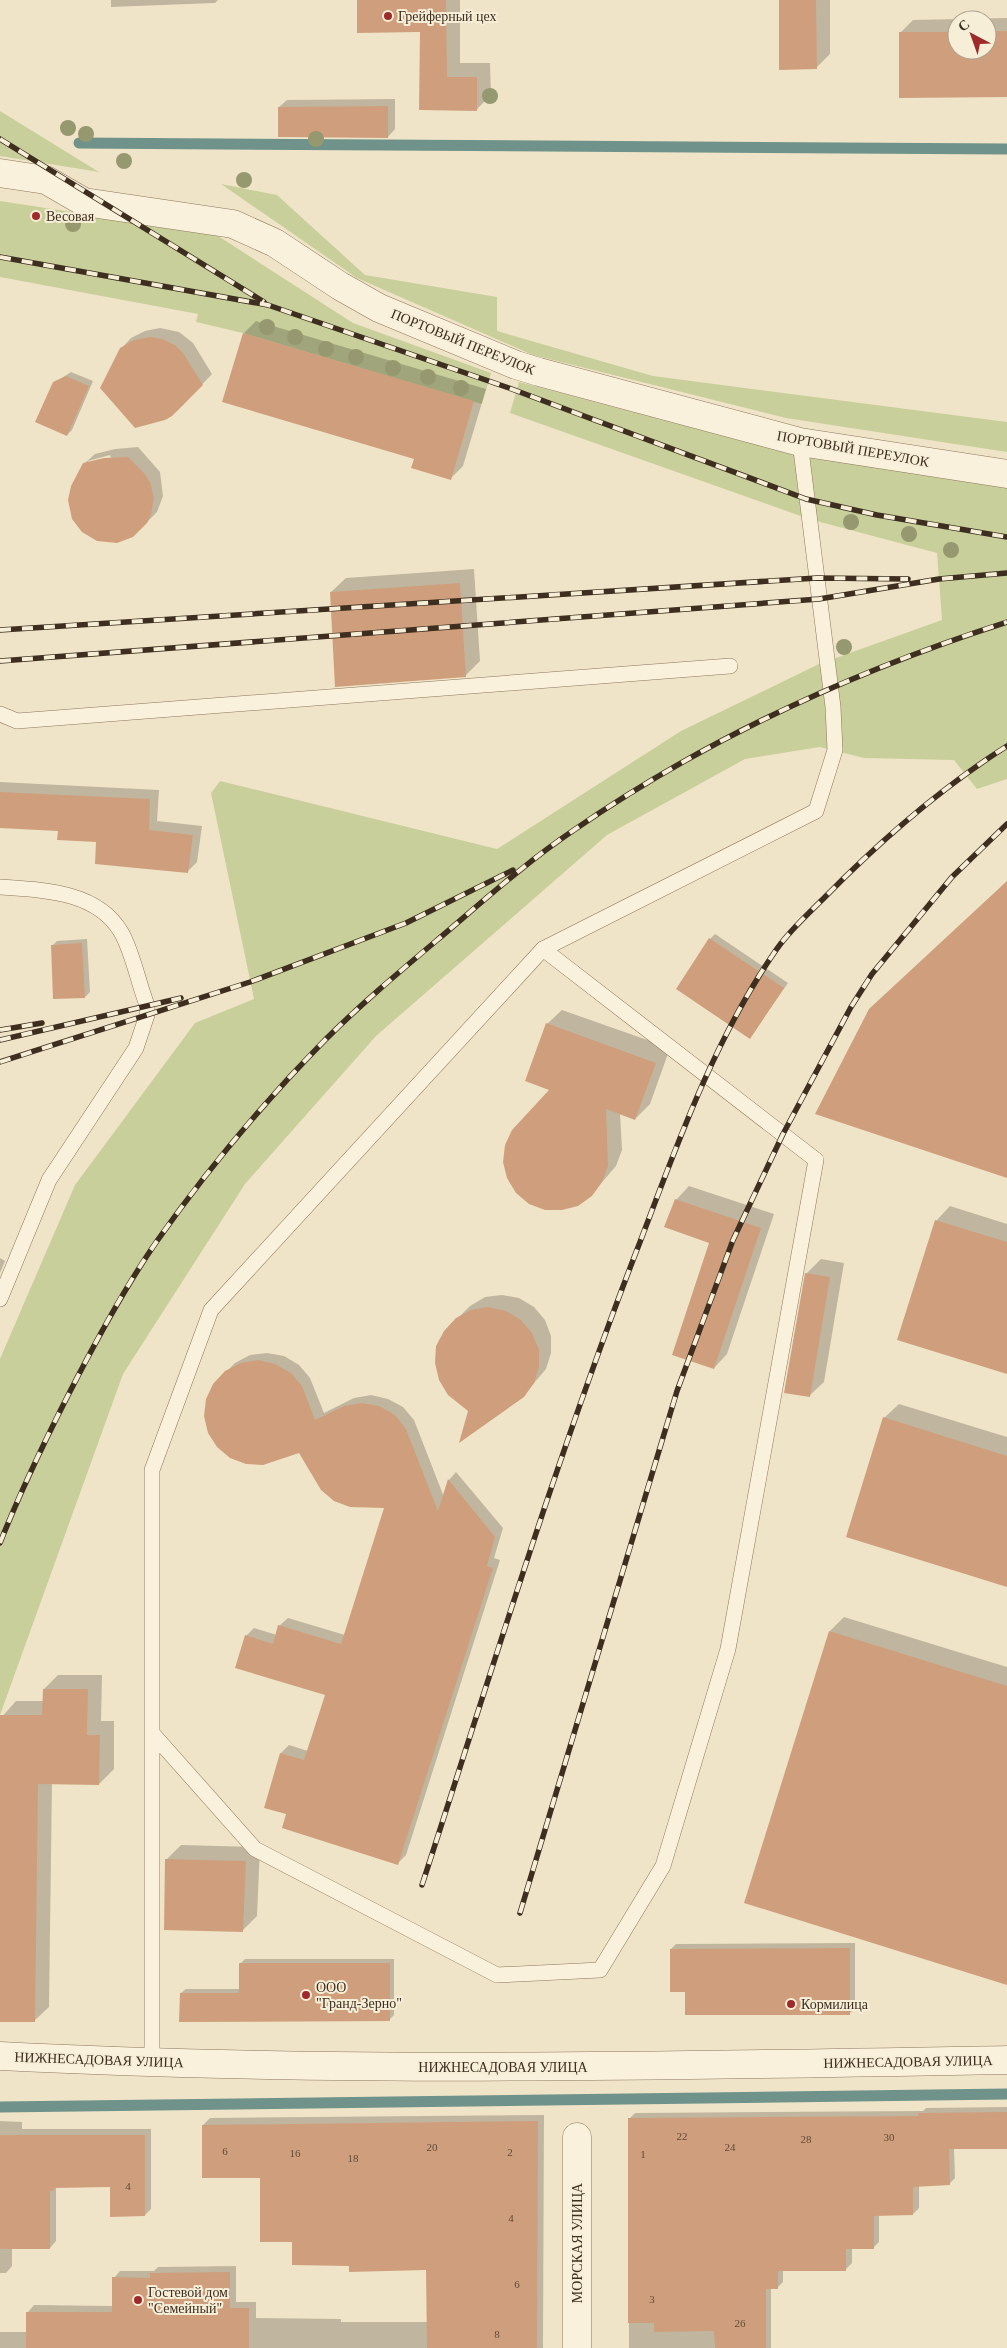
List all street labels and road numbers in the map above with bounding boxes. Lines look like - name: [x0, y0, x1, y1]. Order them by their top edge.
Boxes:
- street label: ПОРТОВЫЙ ПЕРЕУЛОК: [389, 305, 538, 378]
- street label: ПОРТОВЫЙ ПЕРЕУЛОК: [776, 427, 931, 470]
- street label: НИЖНЕСАДОВАЯ УЛИЦА: [14, 2050, 185, 2070]
- street label: НИЖНЕСАДОВАЯ УЛИЦА: [823, 2053, 994, 2071]
- street label: НИЖНЕСАДОВАЯ УЛИЦА: [418, 2060, 589, 2075]
- street label: МОРСКАЯ УЛИЦА: [570, 2182, 585, 2303]

